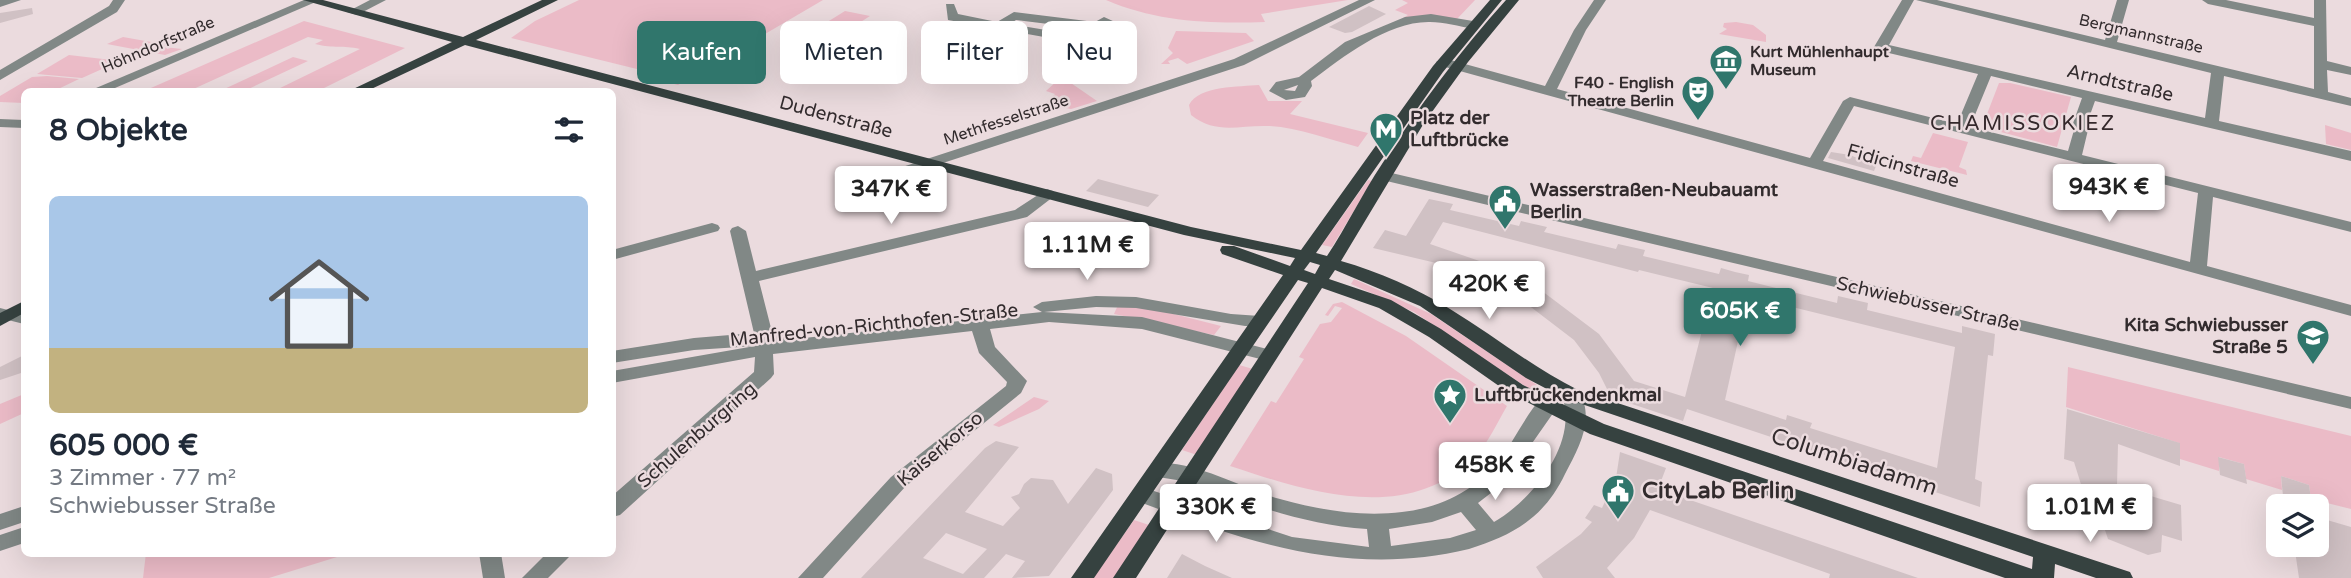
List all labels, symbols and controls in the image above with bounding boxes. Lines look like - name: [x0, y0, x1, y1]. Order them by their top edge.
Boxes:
- street label: Bergmannstraße: [2077, 10, 2205, 58]
- street label: Höhndorfstraße: [99, 12, 217, 78]
- chip: Kaufen: [637, 21, 766, 84]
- chip: Mieten: [780, 21, 907, 84]
- chip: Filter: [921, 21, 1028, 84]
- chip: Neu: [1042, 21, 1137, 84]
- museum icon: Kurt Mühlenhaupt Museum: [1707, 42, 1745, 91]
- place label: Kurt Mühlenhaupt Museum: [1750, 42, 1890, 80]
- street label: Arndtstraße: [2065, 60, 2175, 106]
- place label: F40 - English Theatre Berlin: [1567, 73, 1674, 111]
- theatre icon: F40 - English Theatre Berlin: [1679, 73, 1717, 122]
- street label: Methfesselstraße: [941, 90, 1071, 150]
- street label: Dudenstraße: [777, 91, 895, 143]
- place label: Platz der Luftbrücke: [1410, 107, 1509, 151]
- metro station icon: Platz der Luftbrücke: [1367, 110, 1405, 159]
- icon: filters: [550, 111, 588, 149]
- district label: CHAMISSOKIEZ: [1930, 111, 2116, 136]
- text: 8 Objekte: [49, 112, 188, 149]
- street label: Fidicinstraße: [1844, 139, 1962, 193]
- pin: 943K €: [2052, 164, 2166, 224]
- pin: 347K €: [834, 166, 948, 226]
- text: 943K €: [2069, 173, 2149, 201]
- text: 347K €: [851, 175, 931, 203]
- place label: Wasserstraßen-Neubauamt Berlin: [1530, 179, 1779, 223]
- public building icon: Wasserstraßen-Neubauamt Berlin: [1486, 182, 1524, 231]
- pin: 1.11M €: [1022, 222, 1152, 282]
- text: 1.11M €: [1040, 231, 1134, 259]
- icon: home: [256, 241, 382, 367]
- pin: 420K €: [1432, 262, 1546, 321]
- text: 420K €: [1449, 270, 1529, 298]
- street label: Schwiebusser Straße: [1834, 272, 2022, 336]
- pin: 605K €: [1683, 288, 1797, 348]
- text: 605K €: [1700, 297, 1780, 325]
- street label: Manfred-von-Richthofen-Straße: [729, 299, 1019, 351]
- place label: Kita Schwiebusser Straße 5: [2124, 314, 2289, 358]
- school or university icon: Kita Schwiebusser Straße 5: [2294, 317, 2332, 366]
- place icon: Luftbrückendenkmal: [1431, 376, 1469, 425]
- street label: Schulenburgring: [633, 377, 761, 493]
- place label: Luftbrückendenkmal: [1474, 384, 1662, 406]
- street label: Kaiserkorso: [893, 407, 987, 491]
- street label: Columbiadamm: [1767, 422, 1941, 502]
- text: 605 000 €: [49, 427, 198, 464]
- pin: 458K €: [1438, 442, 1552, 502]
- text: 458K €: [1455, 451, 1535, 479]
- text: 3 Zimmer · 77 m²: [49, 464, 236, 492]
- public building icon: CityLab Berlin: [1599, 472, 1637, 521]
- place label: CityLab Berlin: [1642, 477, 1794, 505]
- pin: 330K €: [1159, 484, 1273, 544]
- pin: 1.01M €: [2025, 484, 2155, 544]
- text: Schwiebusser Straße: [49, 492, 276, 520]
- text: 330K €: [1176, 493, 1256, 521]
- text: 1.01M €: [2043, 493, 2137, 521]
- map controls: [2266, 494, 2329, 557]
- button: layers: [2266, 494, 2329, 557]

